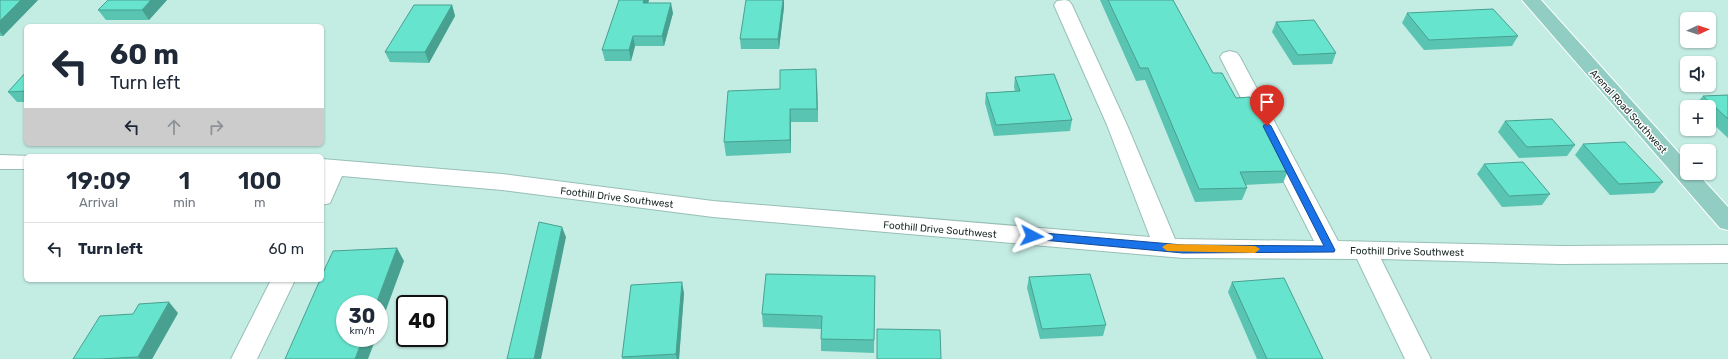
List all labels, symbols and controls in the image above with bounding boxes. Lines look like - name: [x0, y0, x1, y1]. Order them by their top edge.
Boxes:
- north arrow: [1680, 12, 1716, 48]
- map controls: [1680, 12, 1716, 180]
- text: 60 m: [110, 38, 179, 71]
- icon: left: [44, 40, 96, 92]
- button: sound: [1680, 56, 1716, 92]
- street label: Arenal Road Southwest: [1587, 67, 1669, 156]
- text: Turn left: [110, 72, 180, 94]
- pin: [1250, 85, 1284, 126]
- icon: arrive: [1256, 91, 1278, 113]
- button: +: [1680, 100, 1716, 136]
- icon: left: [121, 116, 143, 138]
- icon: ahead: [163, 116, 185, 138]
- icon: right: [205, 116, 227, 138]
- button: −: [1680, 144, 1716, 180]
- text: 19:09: [66, 167, 131, 195]
- text: 1: [179, 167, 190, 195]
- text: 100: [238, 167, 282, 195]
- street label: Foothill Drive Southwest: [560, 185, 674, 211]
- text: Arrival: [79, 195, 118, 210]
- text: min: [173, 195, 196, 210]
- text: m: [254, 195, 266, 210]
- position arrow: [1011, 215, 1053, 257]
- street label: Foothill Drive Southwest: [883, 219, 997, 241]
- icon: left: [44, 238, 66, 260]
- text: Turn left: [78, 240, 143, 258]
- text: 60 m: [268, 240, 304, 258]
- street label: Foothill Drive Southwest: [1350, 245, 1464, 259]
- speed limit sign: 40: [396, 295, 448, 347]
- text: 30: [349, 304, 375, 328]
- text: km/h: [350, 325, 374, 337]

